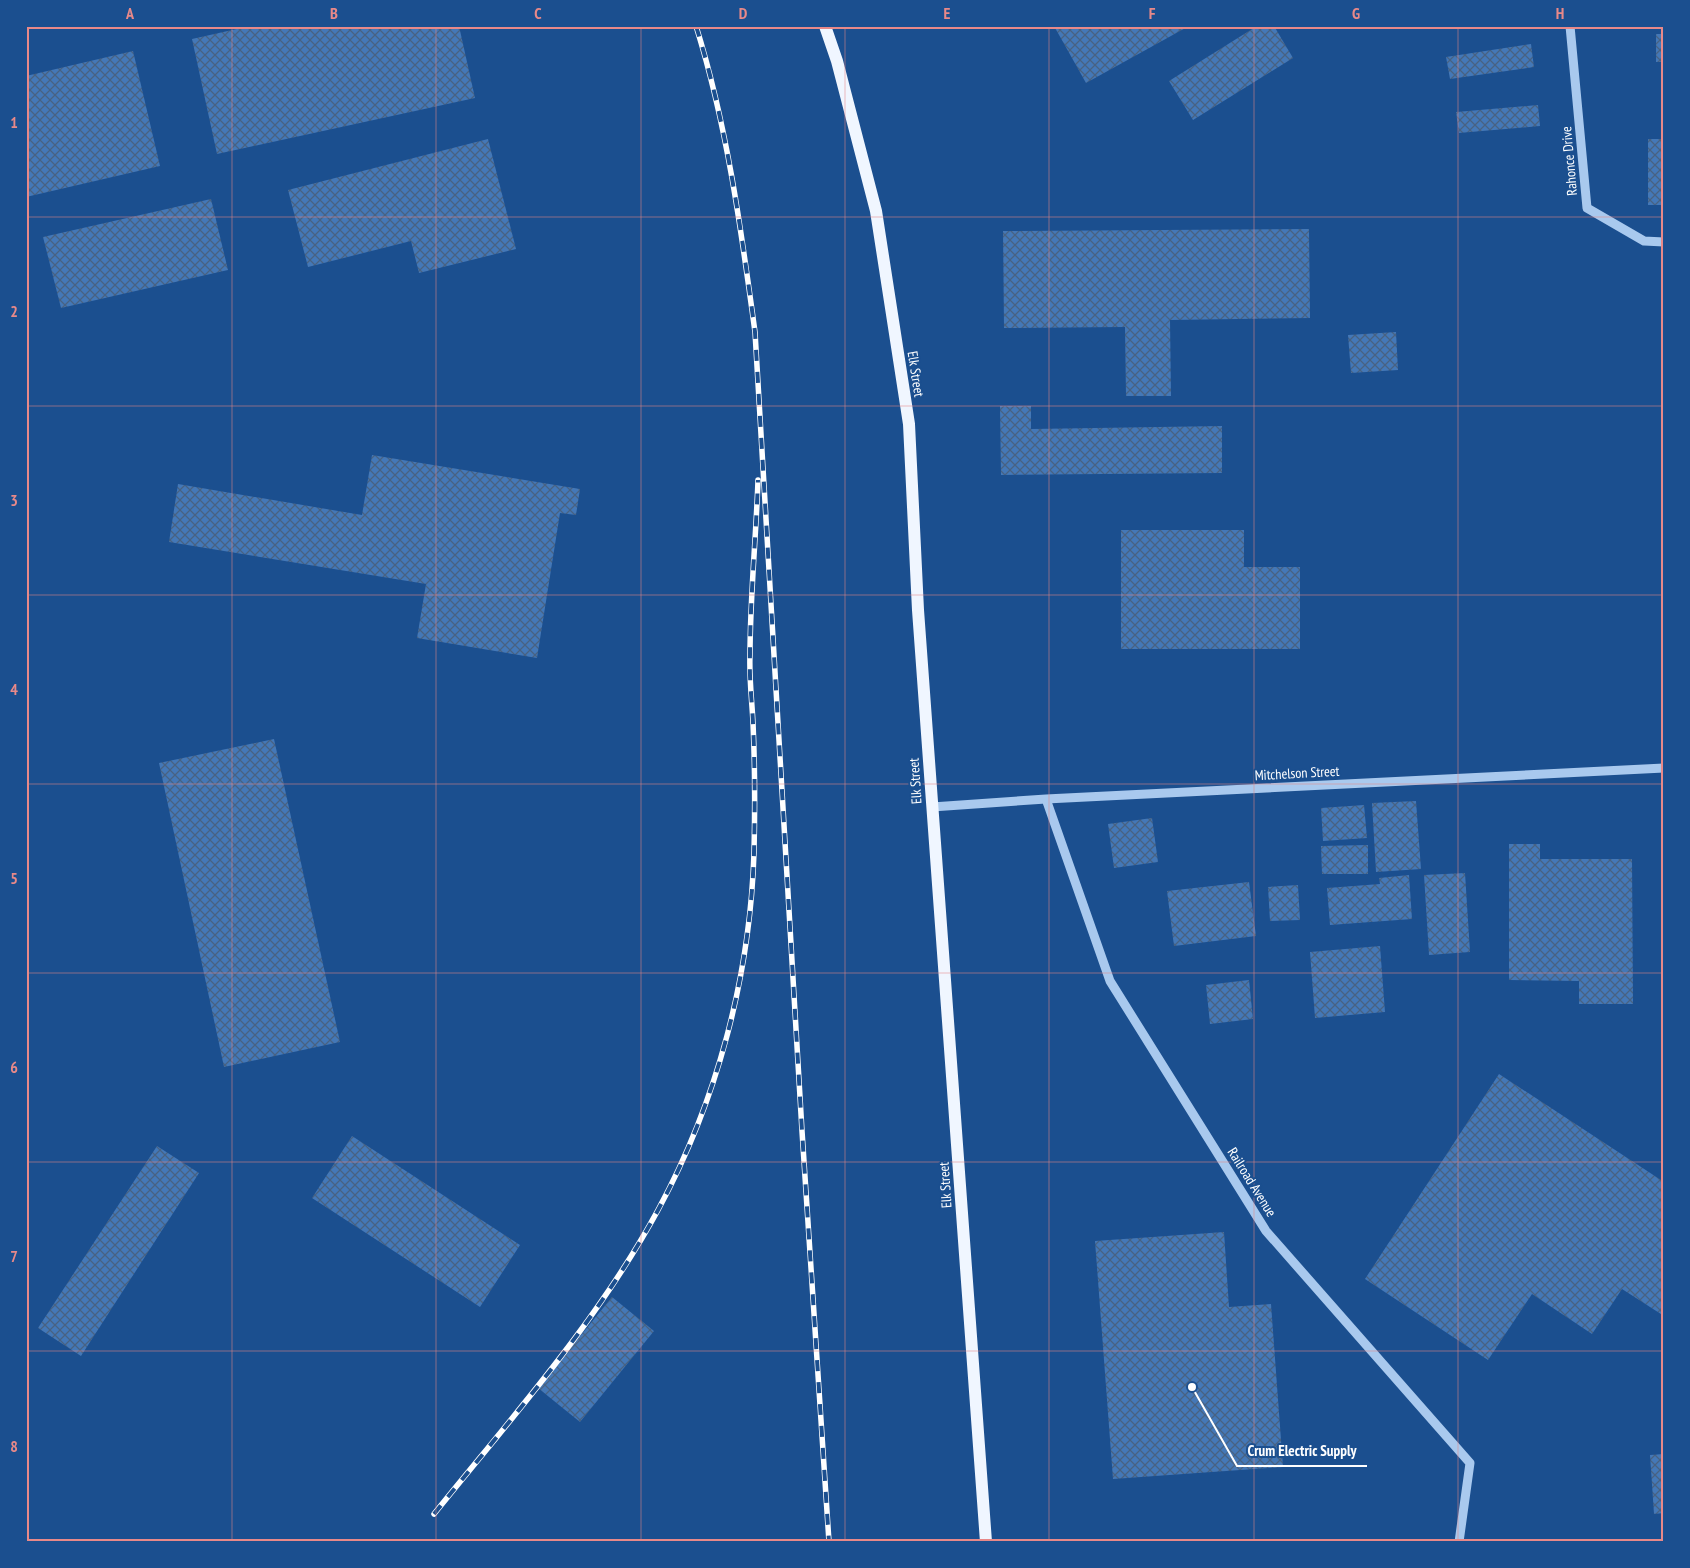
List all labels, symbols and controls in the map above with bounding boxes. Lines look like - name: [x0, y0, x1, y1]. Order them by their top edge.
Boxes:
- text: A: [125, 3, 135, 23]
- text: B: [330, 3, 338, 23]
- text: C: [534, 3, 542, 23]
- text: D: [739, 3, 748, 23]
- text: E: [944, 3, 951, 23]
- text: F: [1149, 3, 1156, 23]
- text: G: [1352, 3, 1360, 23]
- text: H: [1556, 3, 1564, 23]
- text: 1: [10, 112, 18, 132]
- street label: Rahonce Drive: [1557, 125, 1581, 196]
- text: 2: [10, 301, 18, 321]
- street label: Elk Street: [903, 350, 929, 398]
- text: 3: [10, 490, 18, 510]
- text: 4: [10, 679, 18, 699]
- street label: Elk Street: [904, 757, 926, 805]
- street label: Mitchelson Street: [1254, 762, 1340, 784]
- text: 5: [10, 868, 18, 888]
- text: 6: [10, 1057, 18, 1077]
- street label: Railroad Avenue: [1224, 1144, 1280, 1220]
- street label: Elk Street: [934, 1161, 956, 1209]
- text: 7: [10, 1246, 18, 1266]
- text: 8: [10, 1436, 18, 1456]
- callout: Crum Electric Supply: [1237, 1436, 1367, 1466]
- text: Crum Electric Supply: [1247, 1441, 1358, 1460]

